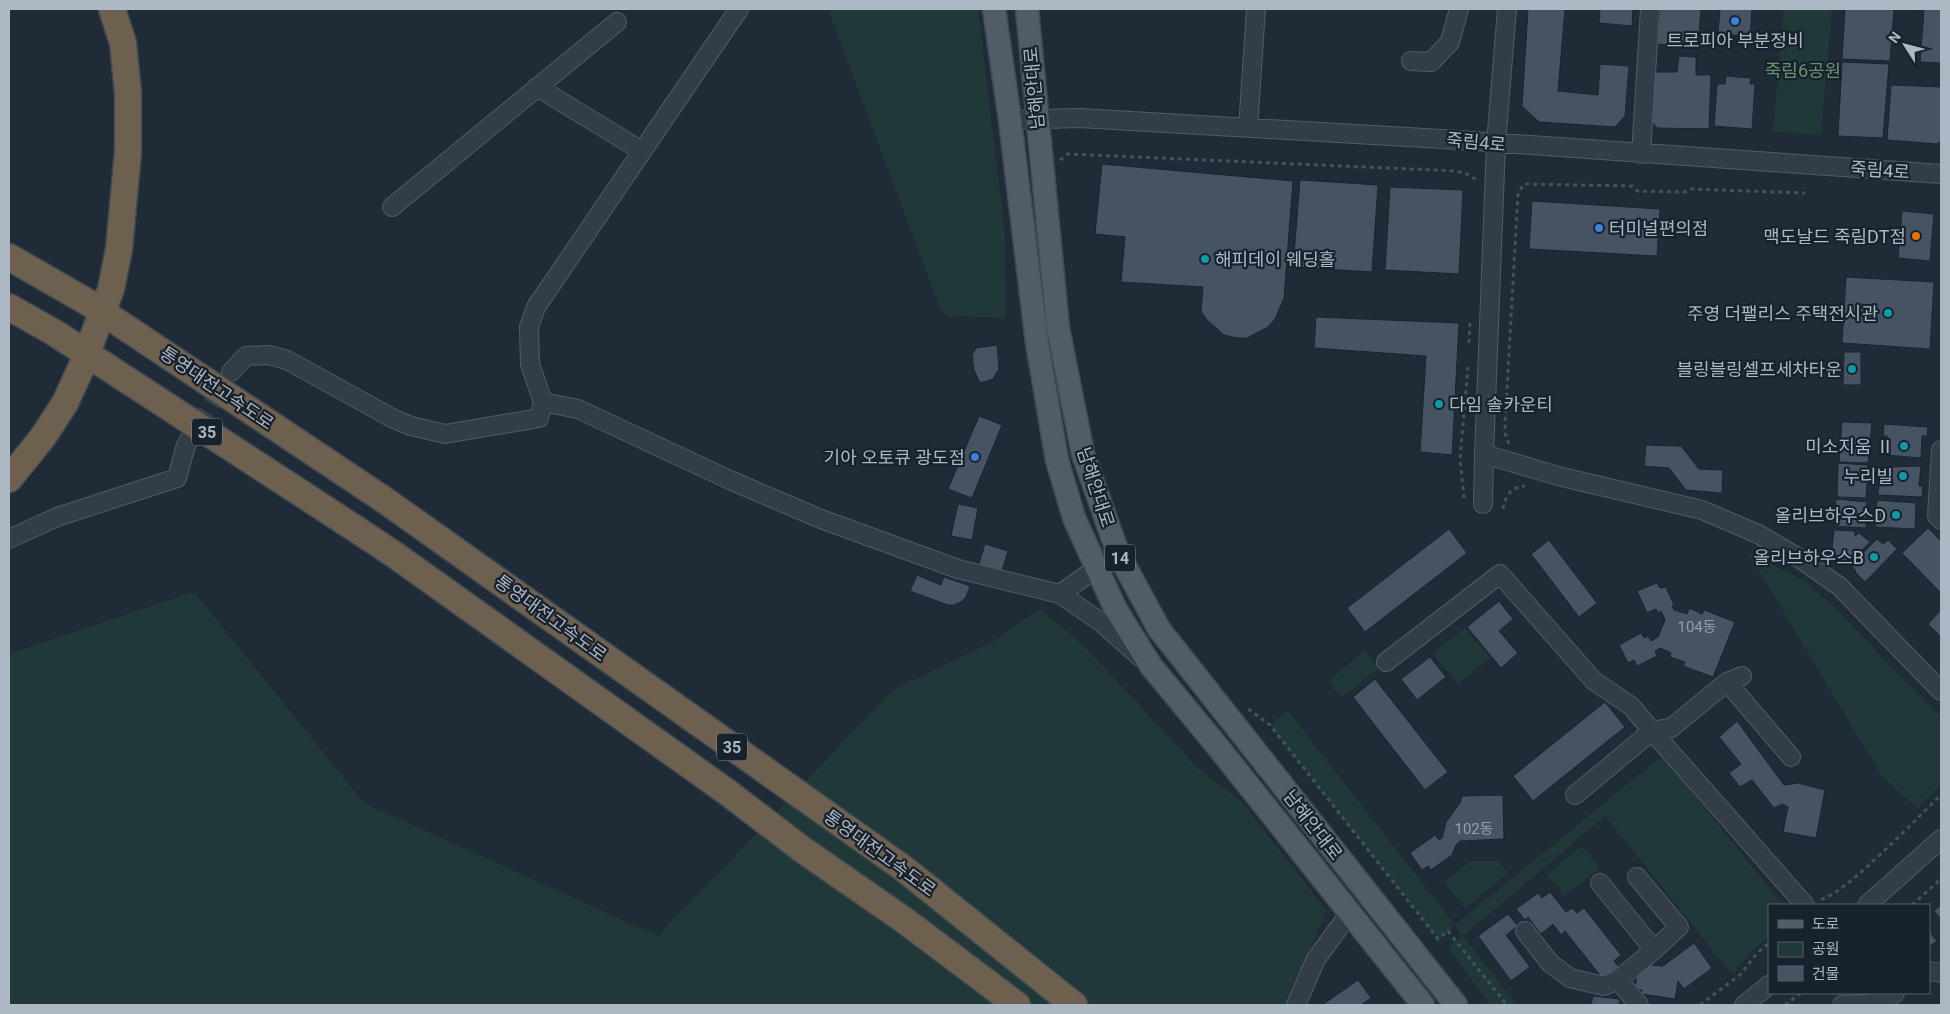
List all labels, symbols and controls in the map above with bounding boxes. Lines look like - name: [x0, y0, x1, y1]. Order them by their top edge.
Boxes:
- marker: 트로피아 부분정비: [1729, 15, 1741, 27]
- north arrow: [1880, 20, 1930, 70]
- text: N: [1885, 29, 1904, 46]
- place label: 트로피아 부분정비: [1667, 30, 1803, 51]
- street label: 남해안대로: [1020, 46, 1048, 130]
- park label: 죽림6공원: [1765, 60, 1841, 81]
- street label: 죽림4로: [1445, 129, 1507, 155]
- street label: 죽림4로: [1849, 157, 1911, 183]
- place label: 터미널편의점: [1609, 218, 1708, 239]
- marker: 터미널편의점: [1593, 222, 1605, 234]
- place label: 맥도날드 죽림DT점: [1763, 226, 1906, 247]
- marker: 맥도날드 죽림DT점: [1910, 230, 1922, 242]
- place label: 해피데이 웨딩홀: [1215, 249, 1335, 270]
- marker: 해피데이 웨딩홀: [1199, 253, 1211, 265]
- place label: 주영 더팰리스 주택전시관: [1687, 303, 1878, 324]
- marker: 주영 더팰리스 주택전시관: [1882, 307, 1894, 319]
- street label: 통영대전고속도로: [156, 342, 278, 434]
- place label: 블링블링셀프세차타운: [1676, 359, 1842, 380]
- marker: 블링블링셀프세차타운: [1846, 363, 1858, 375]
- place label: 다임 솔카운티: [1449, 394, 1553, 415]
- marker: 다임 솔카운티: [1433, 398, 1445, 410]
- road number: 35: [192, 418, 222, 446]
- place label: 미소지움 Ⅱ: [1805, 436, 1894, 457]
- marker: 미소지움 Ⅱ: [1898, 440, 1910, 452]
- street label: 남해안대로: [1073, 444, 1119, 530]
- place label: 기아 오토큐 광도점: [824, 447, 965, 468]
- marker: 기아 오토큐 광도점: [969, 451, 981, 463]
- place label: 누리빌: [1843, 466, 1893, 487]
- marker: 누리빌: [1897, 470, 1909, 482]
- place label: 올리브하우스D: [1775, 505, 1886, 526]
- marker: 올리브하우스D: [1890, 509, 1902, 521]
- road number: 14: [1105, 544, 1135, 572]
- place label: 올리브하우스B: [1753, 547, 1864, 568]
- marker: 올리브하우스B: [1868, 551, 1880, 563]
- street label: 통영대전고속도로: [491, 571, 611, 665]
- house number: 104동: [1677, 618, 1717, 636]
- road number: 35: [717, 734, 747, 760]
- street label: 남해안대로: [1279, 786, 1347, 864]
- street label: 통영대전고속도로: [820, 806, 940, 900]
- house number: 102동: [1454, 820, 1494, 838]
- legend: [1768, 904, 1930, 994]
- text: 도로: [1812, 915, 1840, 933]
- text: 공원: [1812, 940, 1840, 958]
- text: 건물: [1812, 965, 1840, 983]

